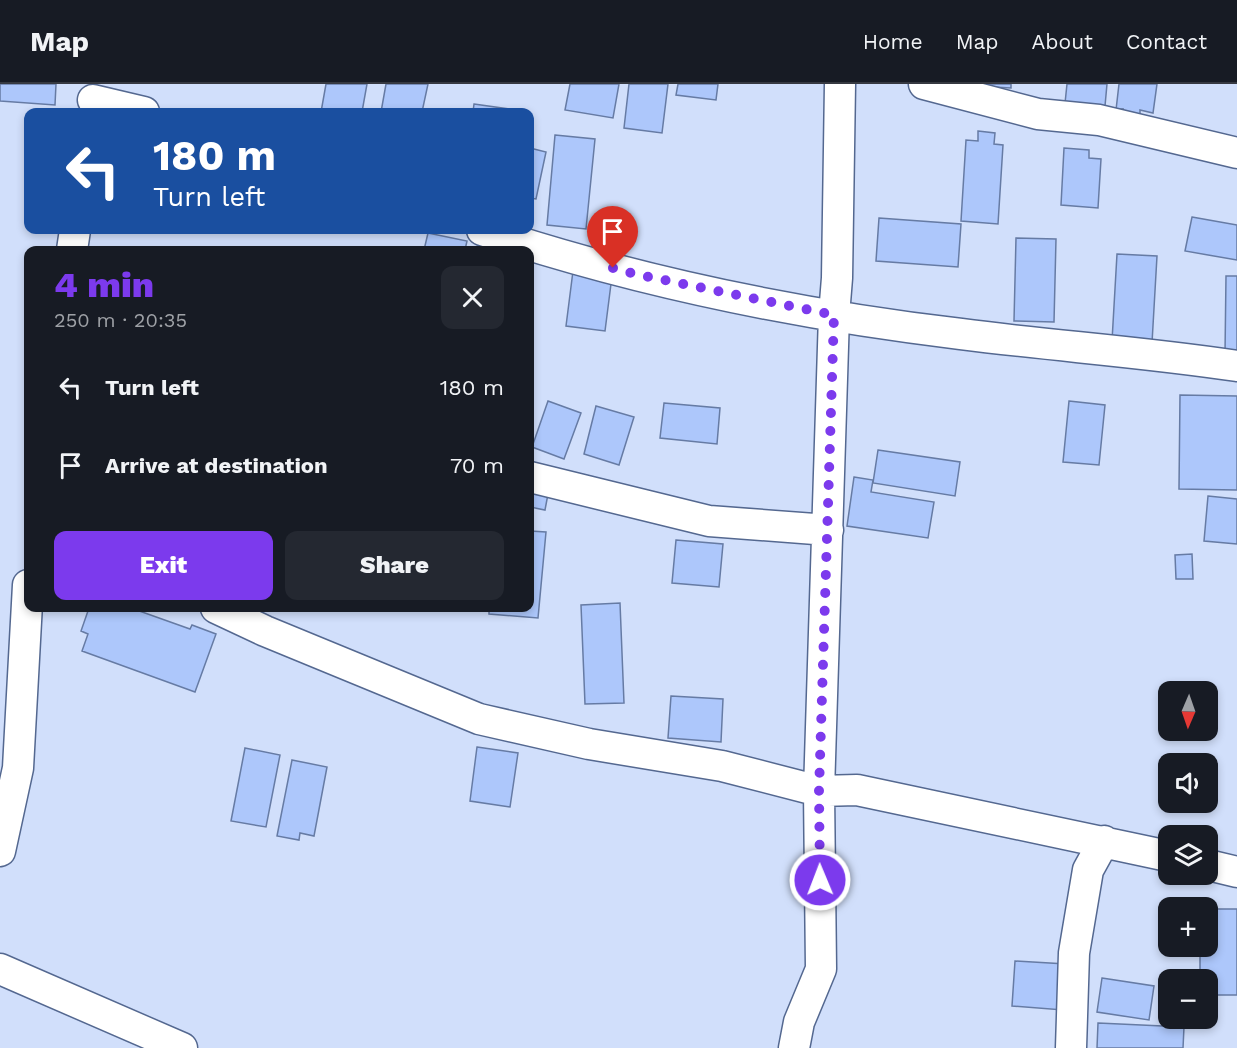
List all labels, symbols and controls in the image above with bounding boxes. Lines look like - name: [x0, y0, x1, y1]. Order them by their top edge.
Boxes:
- text: Map: [30, 25, 89, 58]
- text: Home: [863, 29, 923, 54]
- text: Map: [956, 29, 999, 54]
- text: About: [1032, 29, 1093, 54]
- text: Contact: [1126, 29, 1207, 54]
- text: 180 m: [153, 131, 276, 180]
- icon: left: [54, 132, 132, 210]
- text: Turn left: [153, 181, 265, 213]
- pin: [587, 206, 638, 268]
- icon: arrive: [596, 215, 629, 248]
- text: 4 min: [54, 264, 154, 306]
- button: close: [441, 266, 504, 329]
- text: 250 m · 20:35: [54, 308, 187, 332]
- icon: left: [54, 371, 87, 404]
- text: Turn left: [105, 375, 199, 400]
- text: 180 m: [440, 375, 504, 400]
- icon: arrive: [54, 449, 87, 482]
- text: Arrive at destination: [105, 453, 328, 478]
- text: 70 m: [450, 453, 504, 478]
- button: Exit: [54, 531, 273, 600]
- button: Share: [285, 531, 504, 600]
- north arrow: [1158, 681, 1218, 741]
- map controls: [1158, 681, 1218, 1029]
- button: sound: [1158, 753, 1218, 813]
- button: layers: [1158, 825, 1218, 885]
- position arrow: [788, 848, 852, 912]
- button: +: [1158, 897, 1218, 957]
- button: −: [1158, 969, 1218, 1029]

